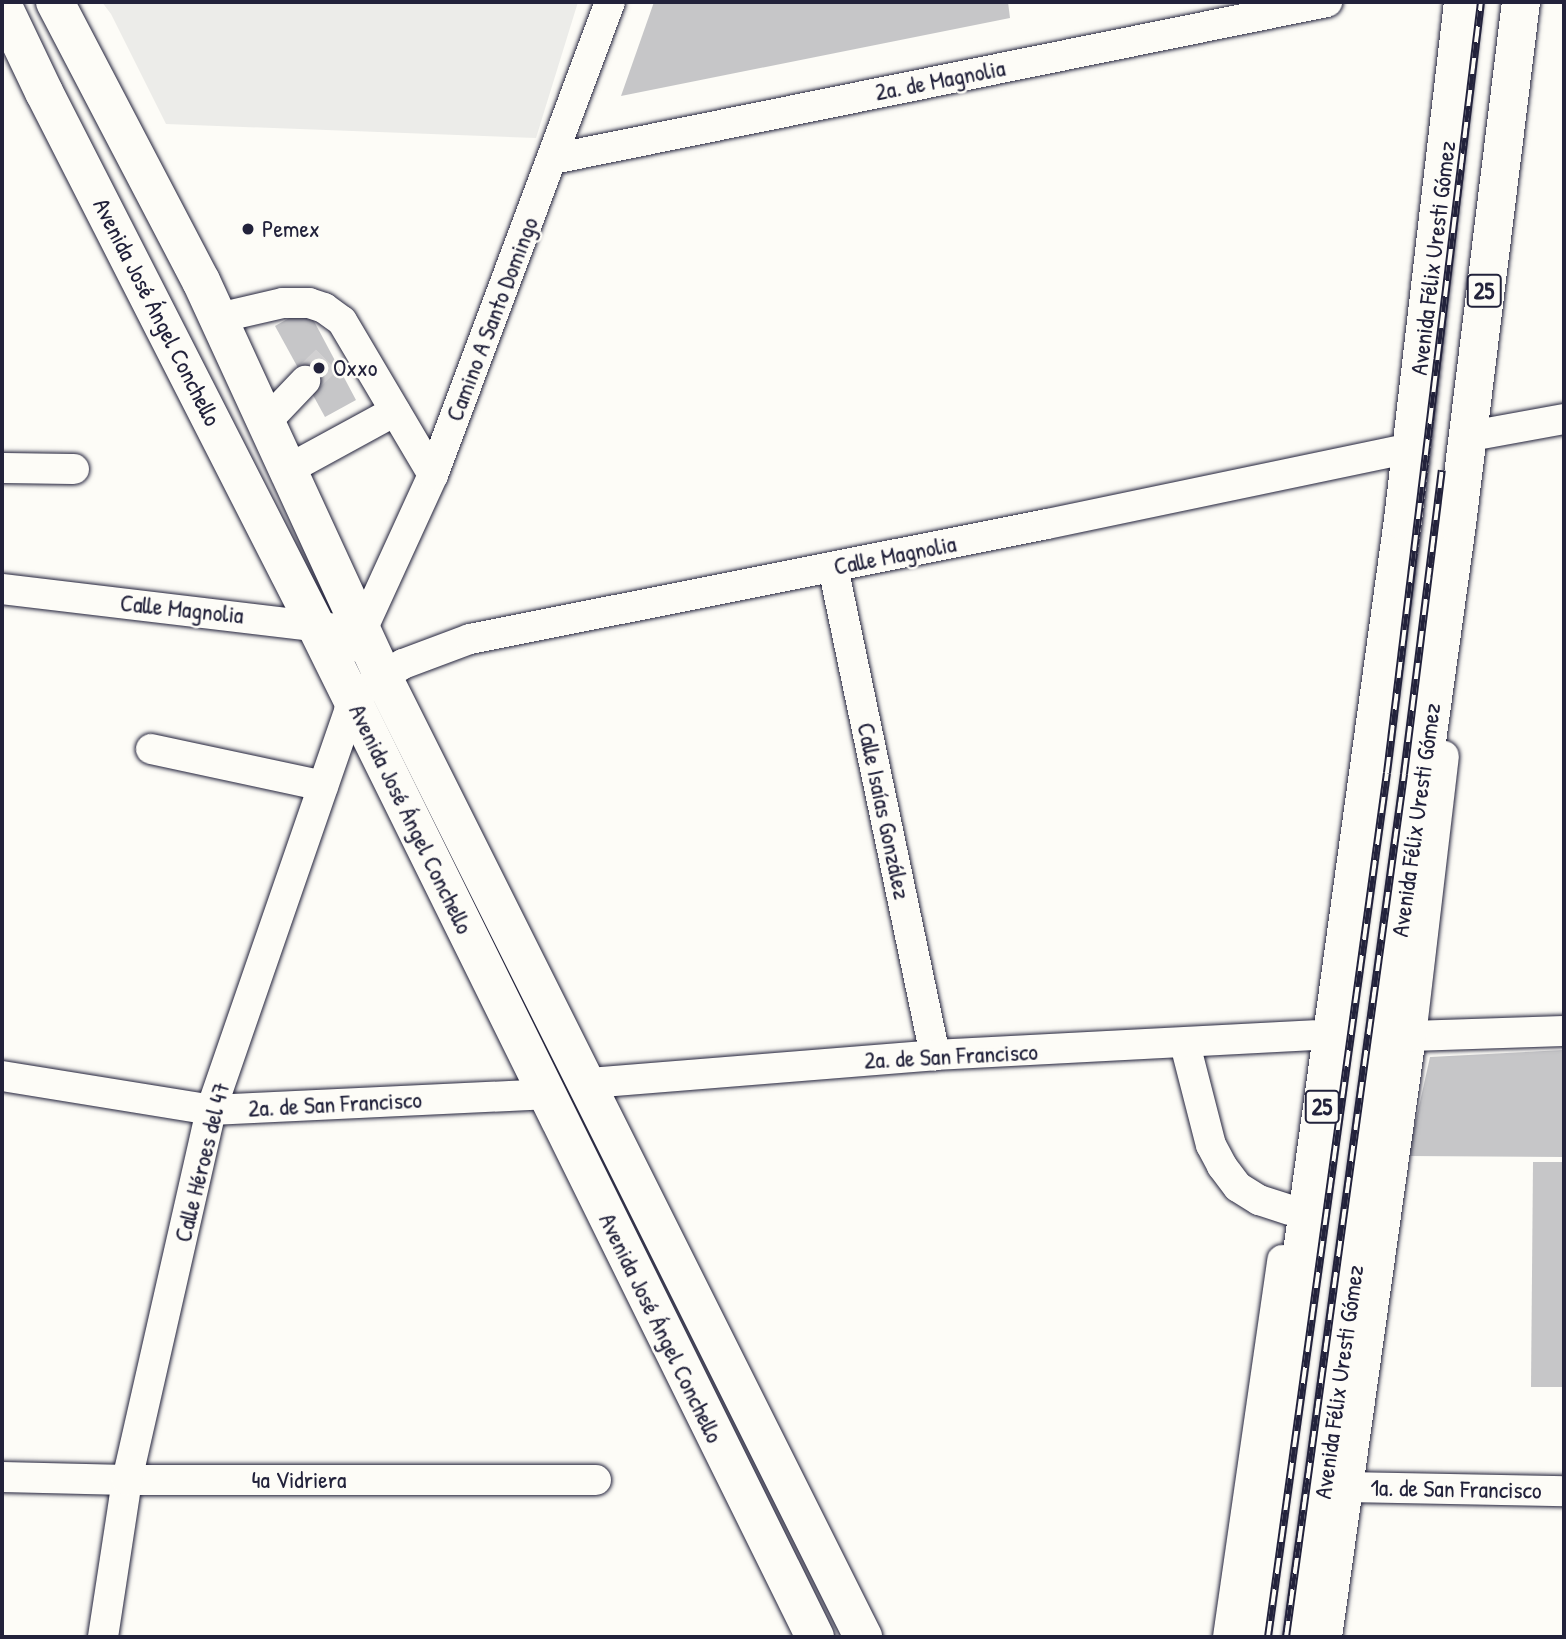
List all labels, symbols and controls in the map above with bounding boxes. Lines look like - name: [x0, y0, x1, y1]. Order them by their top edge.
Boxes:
- street label: 2a. de Magnolia: [873, 53, 1007, 107]
- street label: Avenida Félix Uresti Gómez: [1404, 139, 1462, 377]
- street label: Avenida José Ángel Conchello: [87, 193, 227, 431]
- street label: Camino A Santo Domingo: [440, 213, 544, 425]
- place label: Pemex: [262, 215, 320, 243]
- marker: Pemex: [240, 221, 256, 237]
- road number: 25: [1466, 272, 1502, 310]
- place label: Oxxo: [333, 354, 378, 382]
- marker: Oxxo: [311, 360, 327, 376]
- street label: Calle Magnolia: [831, 529, 959, 581]
- street label: Calle Magnolia: [119, 588, 245, 630]
- street label: Avenida José Ángel Conchello: [343, 700, 479, 938]
- street label: Avenida Félix Uresti Gómez: [1385, 701, 1447, 939]
- street label: Calle Isaías González: [851, 720, 917, 902]
- street label: 2a. de San Francisco: [863, 1037, 1039, 1075]
- street label: Calle Héroes del 47: [168, 1079, 236, 1245]
- street label: 2a. de San Francisco: [247, 1085, 423, 1123]
- road number: 25: [1304, 1088, 1340, 1126]
- street label: Avenida José Ángel Conchello: [593, 1209, 729, 1447]
- street label: Avenida Félix Uresti Gómez: [1308, 1263, 1370, 1501]
- street label: 4a Vidriera: [252, 1466, 346, 1494]
- street label: 1a. de San Francisco: [1370, 1473, 1542, 1505]

